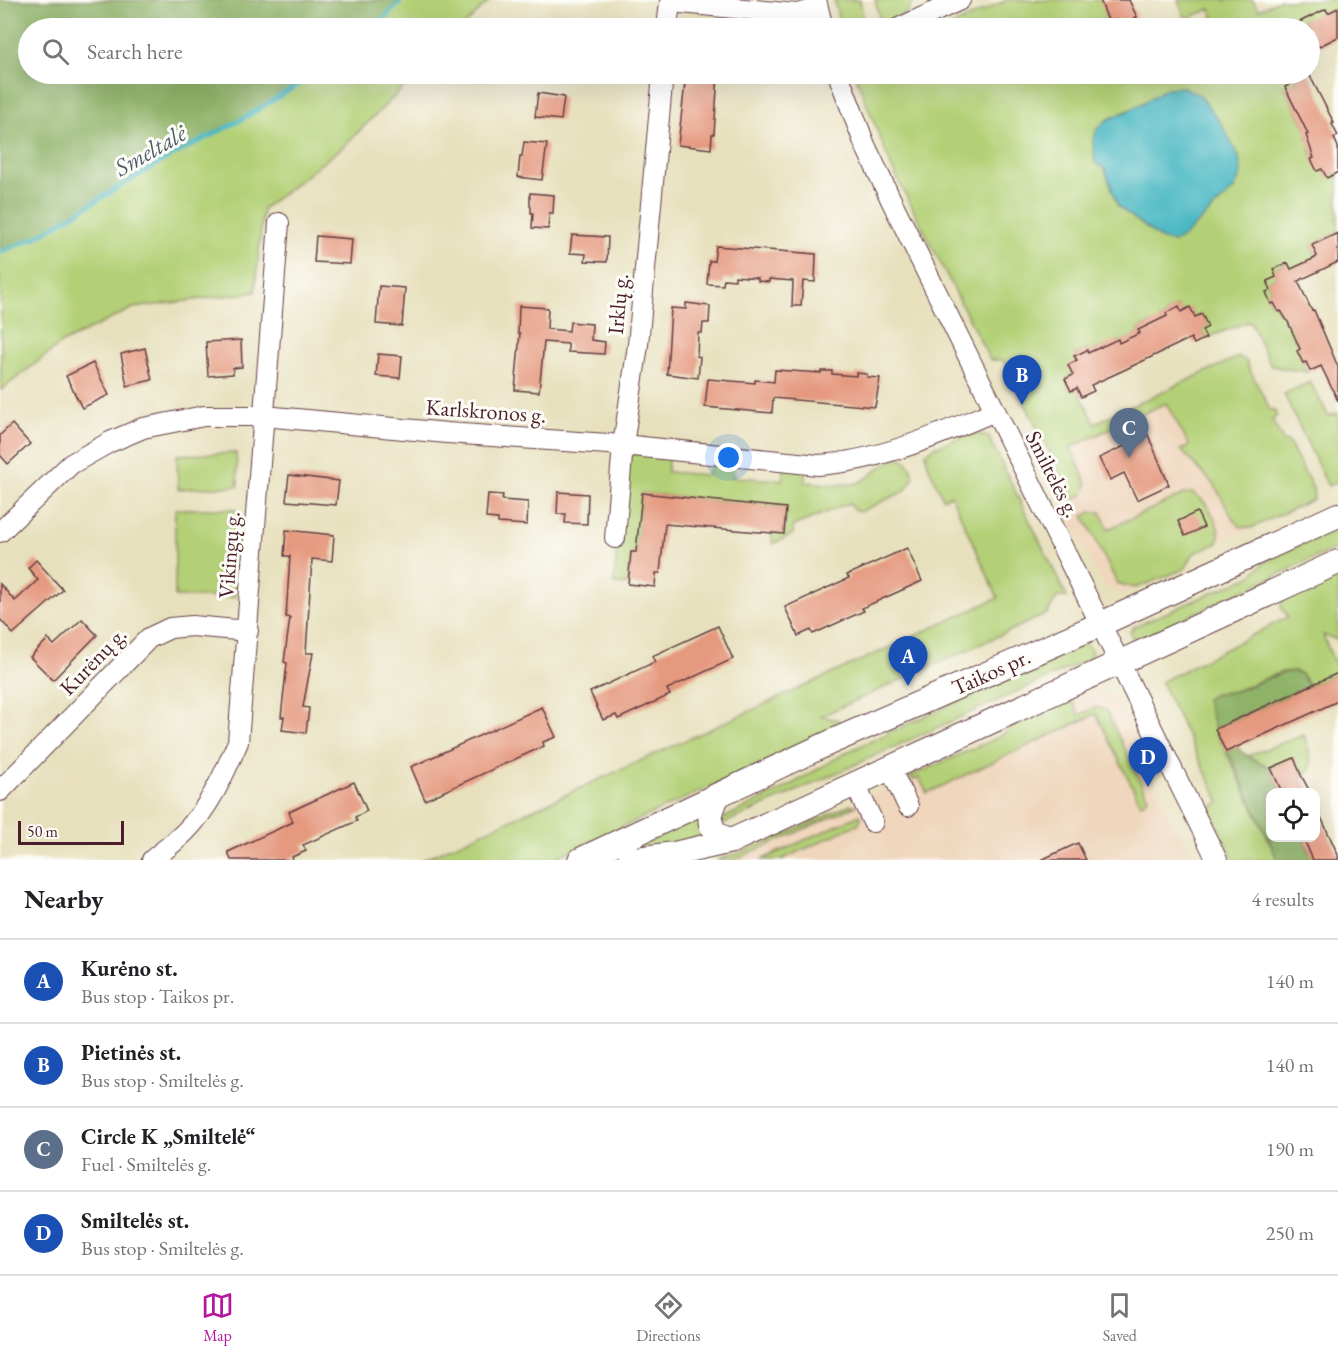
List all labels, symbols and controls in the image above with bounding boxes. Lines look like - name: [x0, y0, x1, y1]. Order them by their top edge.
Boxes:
- search box: [18, 18, 1320, 84]
- icon: search: [39, 35, 72, 68]
- text: Search here: [87, 37, 182, 66]
- water label: Smeltalė: [108, 117, 192, 183]
- street label: Irklų g.: [601, 272, 635, 336]
- pin: B: [1002, 356, 1042, 405]
- street label: Karlskronos g.: [425, 392, 547, 430]
- pin: C: [1110, 408, 1148, 458]
- street label: Smiltelės g.: [1019, 426, 1087, 522]
- your location: [714, 443, 743, 472]
- street label: Vikingų g.: [211, 510, 247, 600]
- street label: Kurėnų g.: [53, 620, 133, 702]
- pin: A: [888, 636, 928, 686]
- street label: Taikos pr.: [947, 642, 1035, 702]
- pin: D: [1128, 738, 1168, 787]
- map controls: [1266, 788, 1320, 842]
- button: locate: [1266, 788, 1320, 842]
- scale bar: [18, 818, 124, 846]
- text: 50 m: [27, 821, 58, 842]
- text: Nearby: [24, 882, 104, 916]
- text: 4 results: [1251, 886, 1314, 912]
- text: Kurėno st.: [81, 954, 178, 983]
- text: A: [36, 968, 51, 994]
- text: 140 m: [1266, 968, 1314, 994]
- text: Bus stop · Taikos pr.: [81, 983, 234, 1009]
- text: Pietinės st.: [81, 1038, 181, 1067]
- text: B: [37, 1052, 50, 1078]
- text: 140 m: [1266, 1052, 1314, 1078]
- text: Bus stop · Smiltelės g.: [81, 1067, 244, 1093]
- text: Circle K „Smiltelė“: [81, 1122, 255, 1151]
- text: C: [36, 1136, 51, 1162]
- text: 190 m: [1266, 1136, 1314, 1162]
- text: Fuel · Smiltelės g.: [81, 1151, 211, 1177]
- text: Smiltelės st.: [81, 1206, 189, 1235]
- text: D: [36, 1220, 51, 1246]
- text: 250 m: [1266, 1220, 1314, 1246]
- text: Bus stop · Smiltelės g.: [81, 1235, 244, 1261]
- tab: Map: [201, 1289, 234, 1346]
- tab: Directions: [636, 1289, 701, 1346]
- tab: Saved: [1103, 1289, 1137, 1346]

